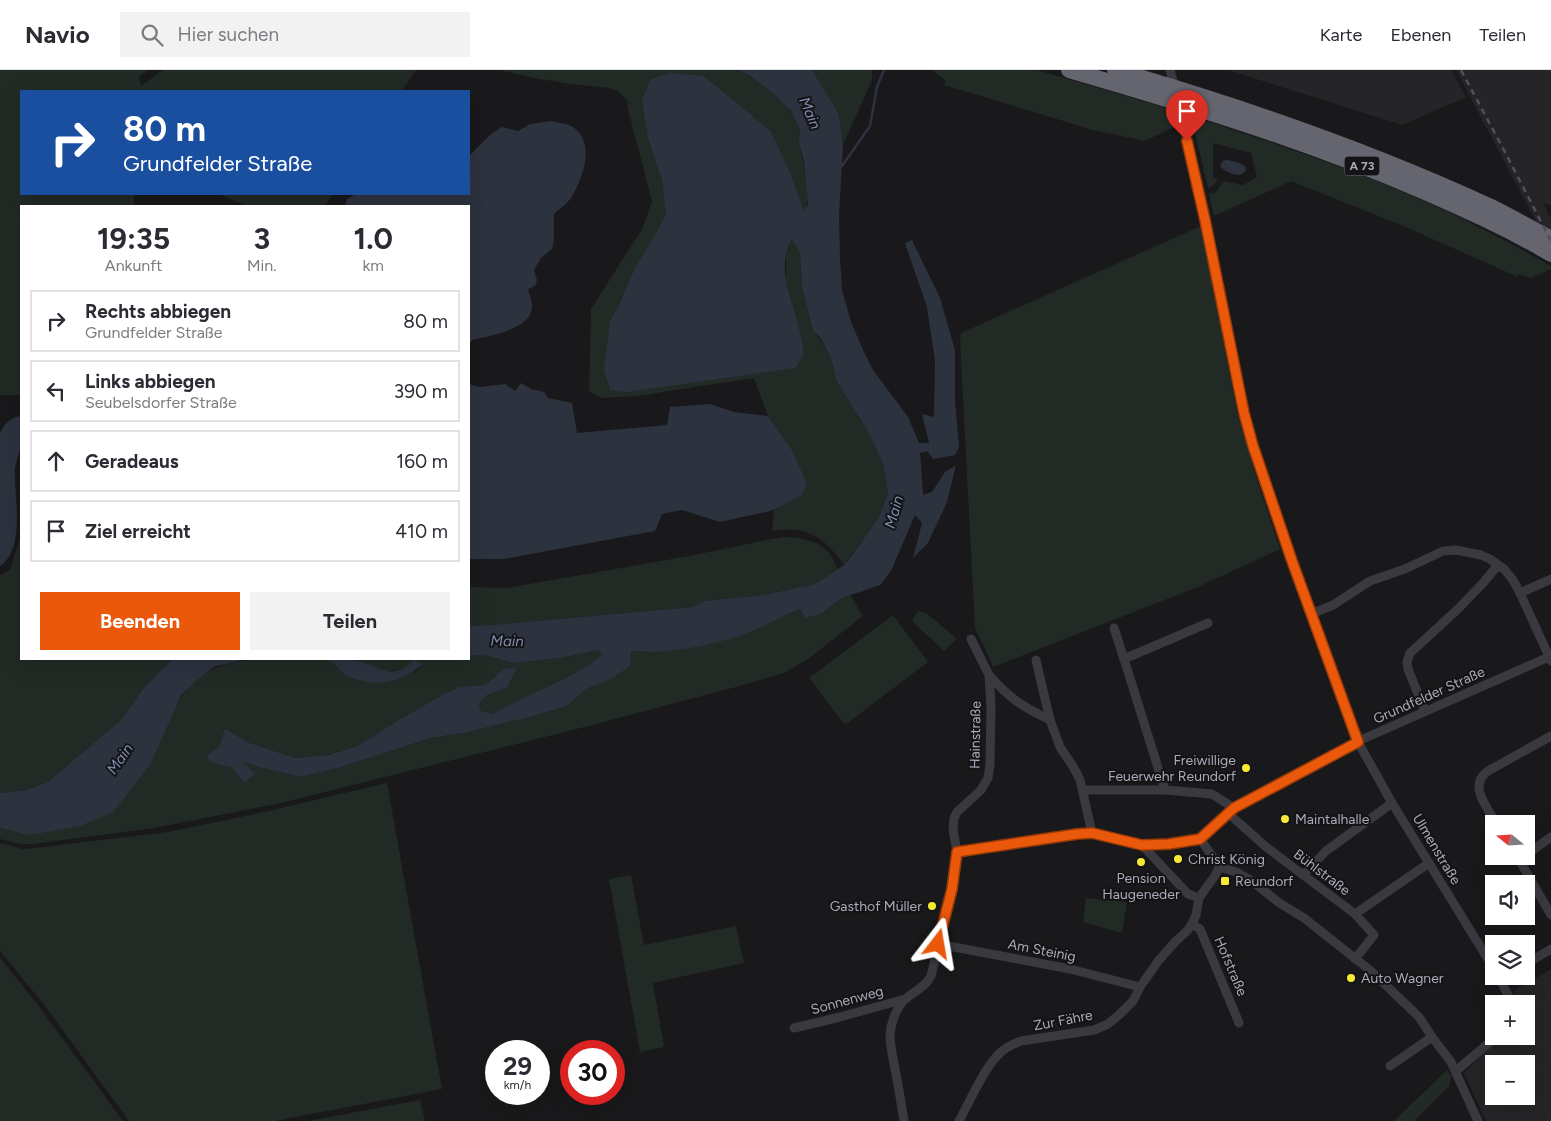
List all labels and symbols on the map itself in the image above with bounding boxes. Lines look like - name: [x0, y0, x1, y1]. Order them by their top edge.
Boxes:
- pin: [1166, 90, 1208, 141]
- water label: Main: [795, 94, 825, 132]
- road number: A 73: [1344, 156, 1380, 175]
- water label: Main: [881, 493, 907, 531]
- water label: Main: [490, 632, 524, 650]
- street label: Grundfelder Straße: [1371, 663, 1488, 728]
- street label: Hainstraße: [966, 701, 985, 769]
- water label: Main: [103, 740, 137, 778]
- place label: Freiwillige Feuerwehr Reundorf: [1108, 752, 1237, 785]
- marker: Freiwillige Feuerwehr Reundorf: [1240, 762, 1252, 774]
- place label: Maintalhalle: [1295, 811, 1370, 828]
- street label: Ulmenstraße: [1409, 811, 1465, 888]
- marker: Maintalhalle: [1279, 813, 1291, 825]
- north arrow: [1485, 815, 1535, 865]
- street label: Bühlstraße: [1290, 846, 1354, 899]
- place label: Christ König: [1188, 851, 1265, 868]
- marker: Christ König: [1172, 853, 1184, 865]
- marker: Pension Haugeneder: [1135, 856, 1147, 868]
- place label: Pension Haugeneder: [1102, 870, 1180, 903]
- place label: Reundorf: [1235, 873, 1294, 890]
- marker: Reundorf: [1219, 875, 1231, 887]
- place label: Gasthof Müller: [830, 898, 922, 915]
- marker: Gasthof Müller: [926, 900, 938, 912]
- position arrow: [911, 917, 963, 969]
- street label: Hofstraße: [1210, 934, 1251, 999]
- street label: Am Steinig: [1006, 936, 1077, 965]
- place label: Auto Wagner: [1361, 970, 1444, 987]
- marker: Auto Wagner: [1345, 972, 1357, 984]
- street label: Sonnenweg: [809, 983, 885, 1018]
- street label: Zur Fähre: [1032, 1006, 1094, 1035]
- speed limit sign: 30: [560, 1040, 625, 1105]

